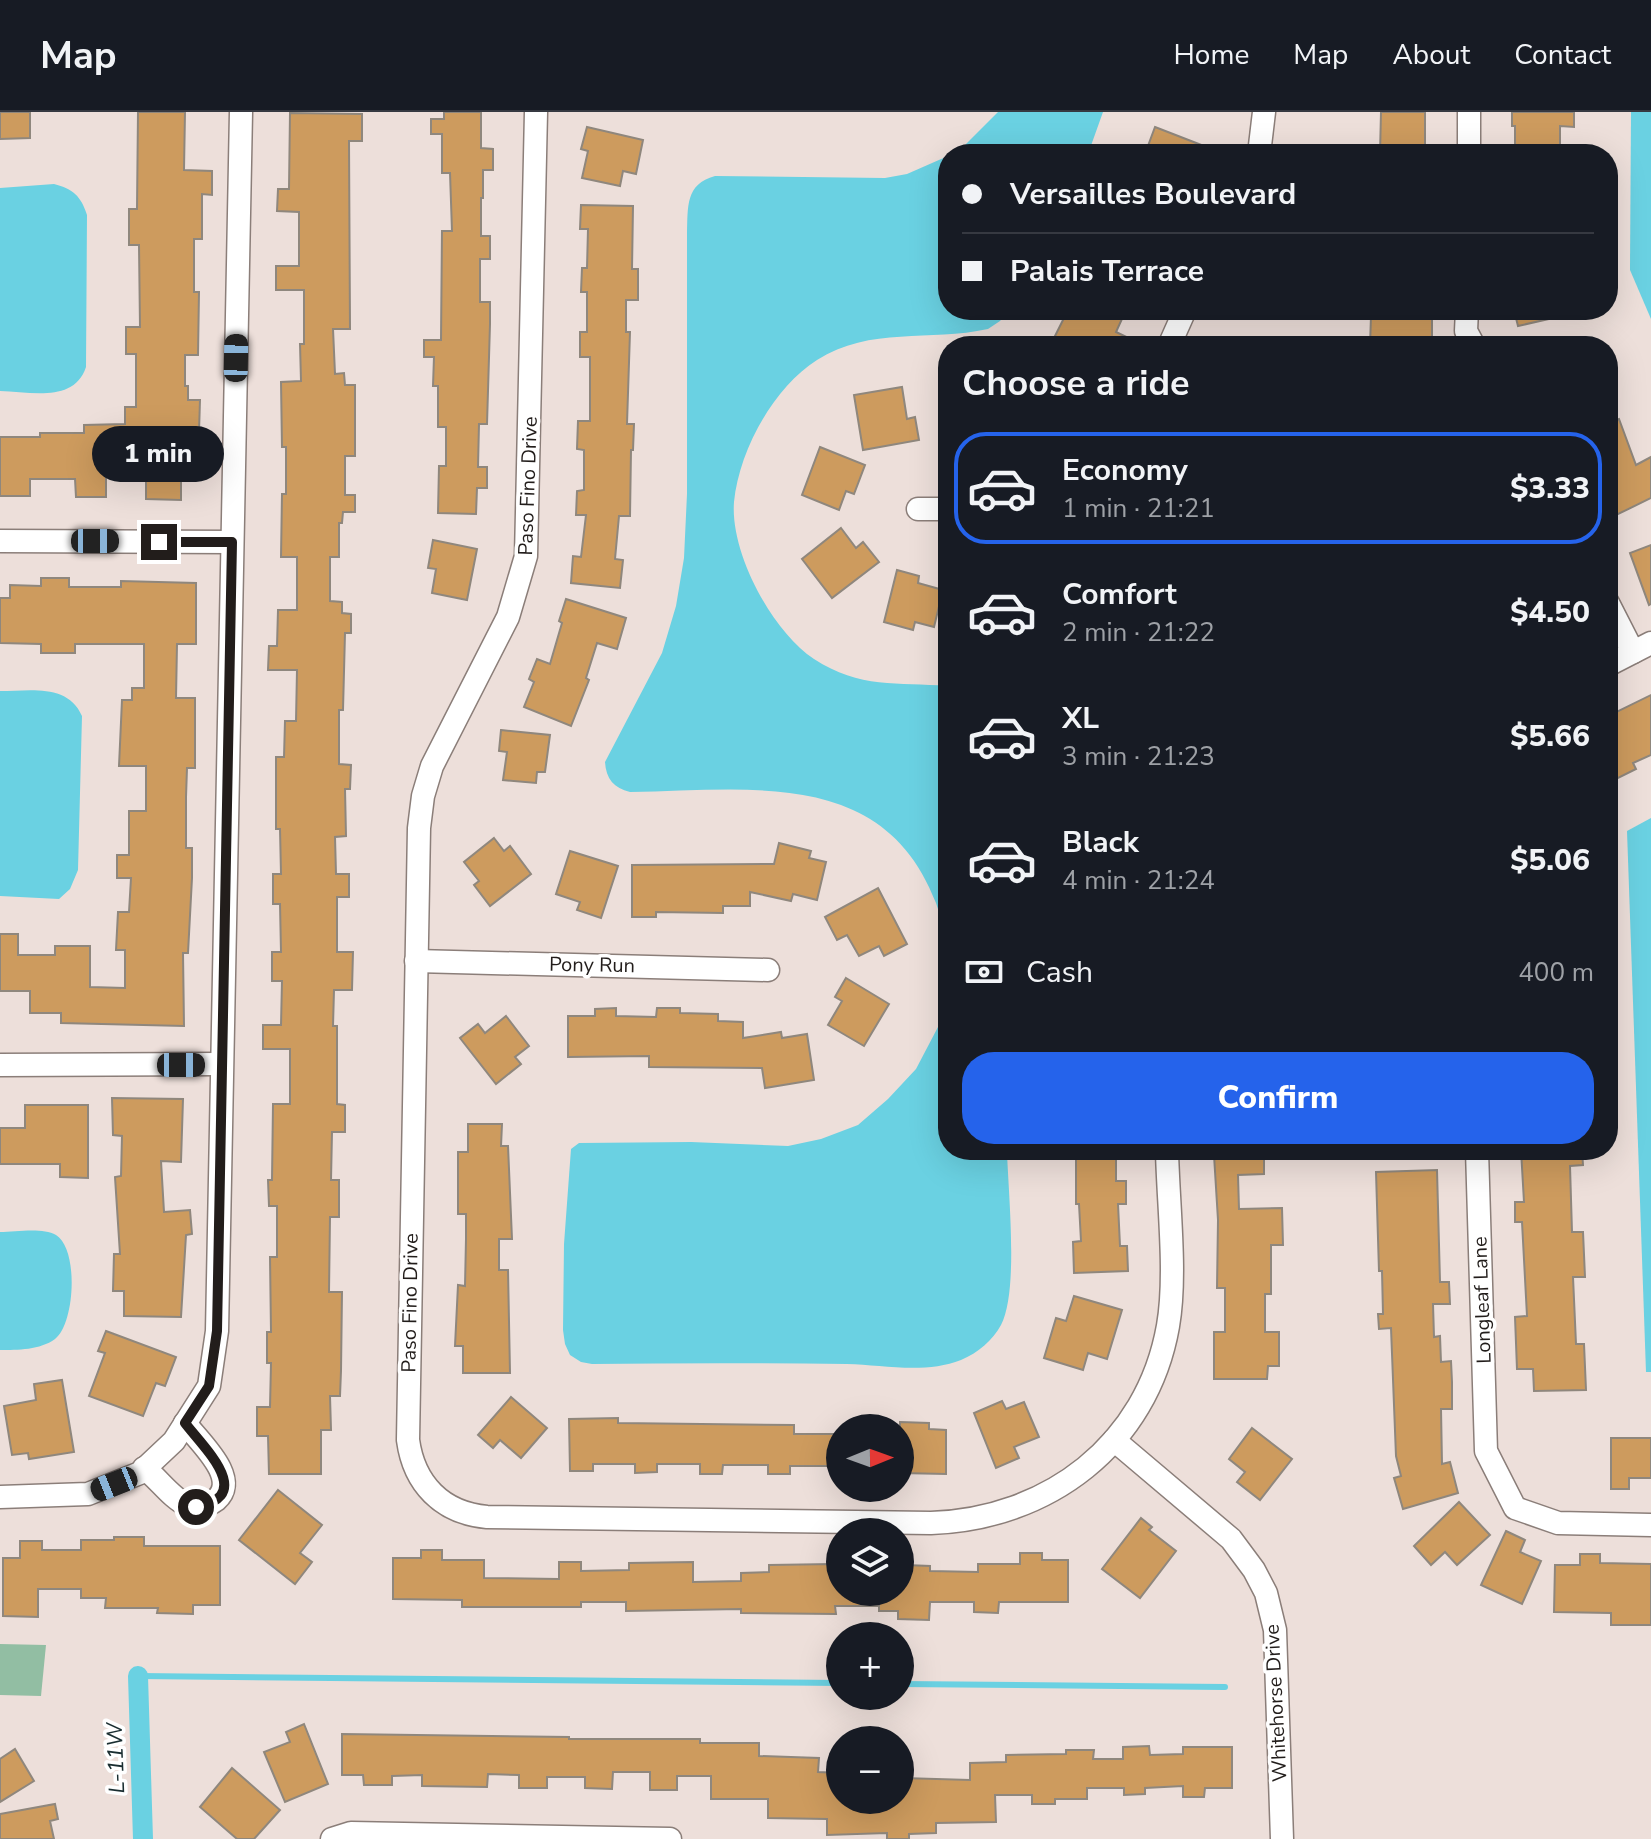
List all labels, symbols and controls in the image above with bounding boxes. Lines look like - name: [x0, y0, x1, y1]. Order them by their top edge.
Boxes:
- text: Map: [40, 30, 117, 81]
- text: Home: [1174, 36, 1249, 74]
- text: Map: [1293, 36, 1348, 74]
- text: About: [1392, 36, 1470, 74]
- text: Contact: [1514, 36, 1611, 74]
- text: Versailles Boulevard: [1010, 174, 1296, 215]
- text: Palais Terrace: [1010, 251, 1204, 292]
- car: [224, 334, 248, 382]
- text: Choose a ride: [962, 359, 1190, 408]
- street label: Paso Fino Drive: [512, 416, 544, 556]
- callout: 1 min: [93, 426, 225, 482]
- text: 1 min: [124, 436, 192, 471]
- text: Economy: [1062, 450, 1188, 491]
- icon: car: [966, 452, 1038, 524]
- text: $3.33: [1510, 468, 1590, 509]
- text: 1 min · 21:21: [1062, 491, 1215, 526]
- route end: [141, 524, 177, 560]
- car: [71, 529, 119, 553]
- text: Comfort: [1062, 574, 1177, 615]
- icon: car: [966, 576, 1038, 648]
- text: $4.50: [1510, 592, 1590, 633]
- text: 2 min · 21:22: [1062, 615, 1215, 650]
- text: XL: [1062, 698, 1099, 739]
- icon: car: [966, 700, 1038, 772]
- text: $5.66: [1510, 716, 1590, 757]
- text: 3 min · 21:23: [1062, 739, 1215, 774]
- text: Black: [1062, 822, 1139, 863]
- icon: car: [966, 824, 1038, 896]
- text: $5.06: [1510, 840, 1590, 881]
- text: 4 min · 21:24: [1062, 863, 1215, 898]
- icon: cash: [962, 950, 1006, 994]
- street label: Pony Run: [549, 951, 635, 979]
- text: Cash: [1026, 952, 1093, 993]
- text: 400 m: [1518, 955, 1594, 990]
- button: Confirm: [962, 1052, 1594, 1144]
- car: [157, 1053, 205, 1077]
- street label: Paso Fino Drive: [395, 1233, 425, 1373]
- street label: Longleaf Lane: [1466, 1236, 1498, 1364]
- north arrow: [826, 1414, 914, 1502]
- map controls: [826, 1414, 914, 1814]
- car: [87, 1464, 141, 1504]
- route start: [178, 1489, 214, 1525]
- button: layers: [826, 1518, 914, 1606]
- button: +: [826, 1622, 914, 1710]
- street label: Whitehorse Drive: [1258, 1623, 1294, 1783]
- water label: L-11W: [100, 1720, 132, 1794]
- button: −: [826, 1726, 914, 1814]

